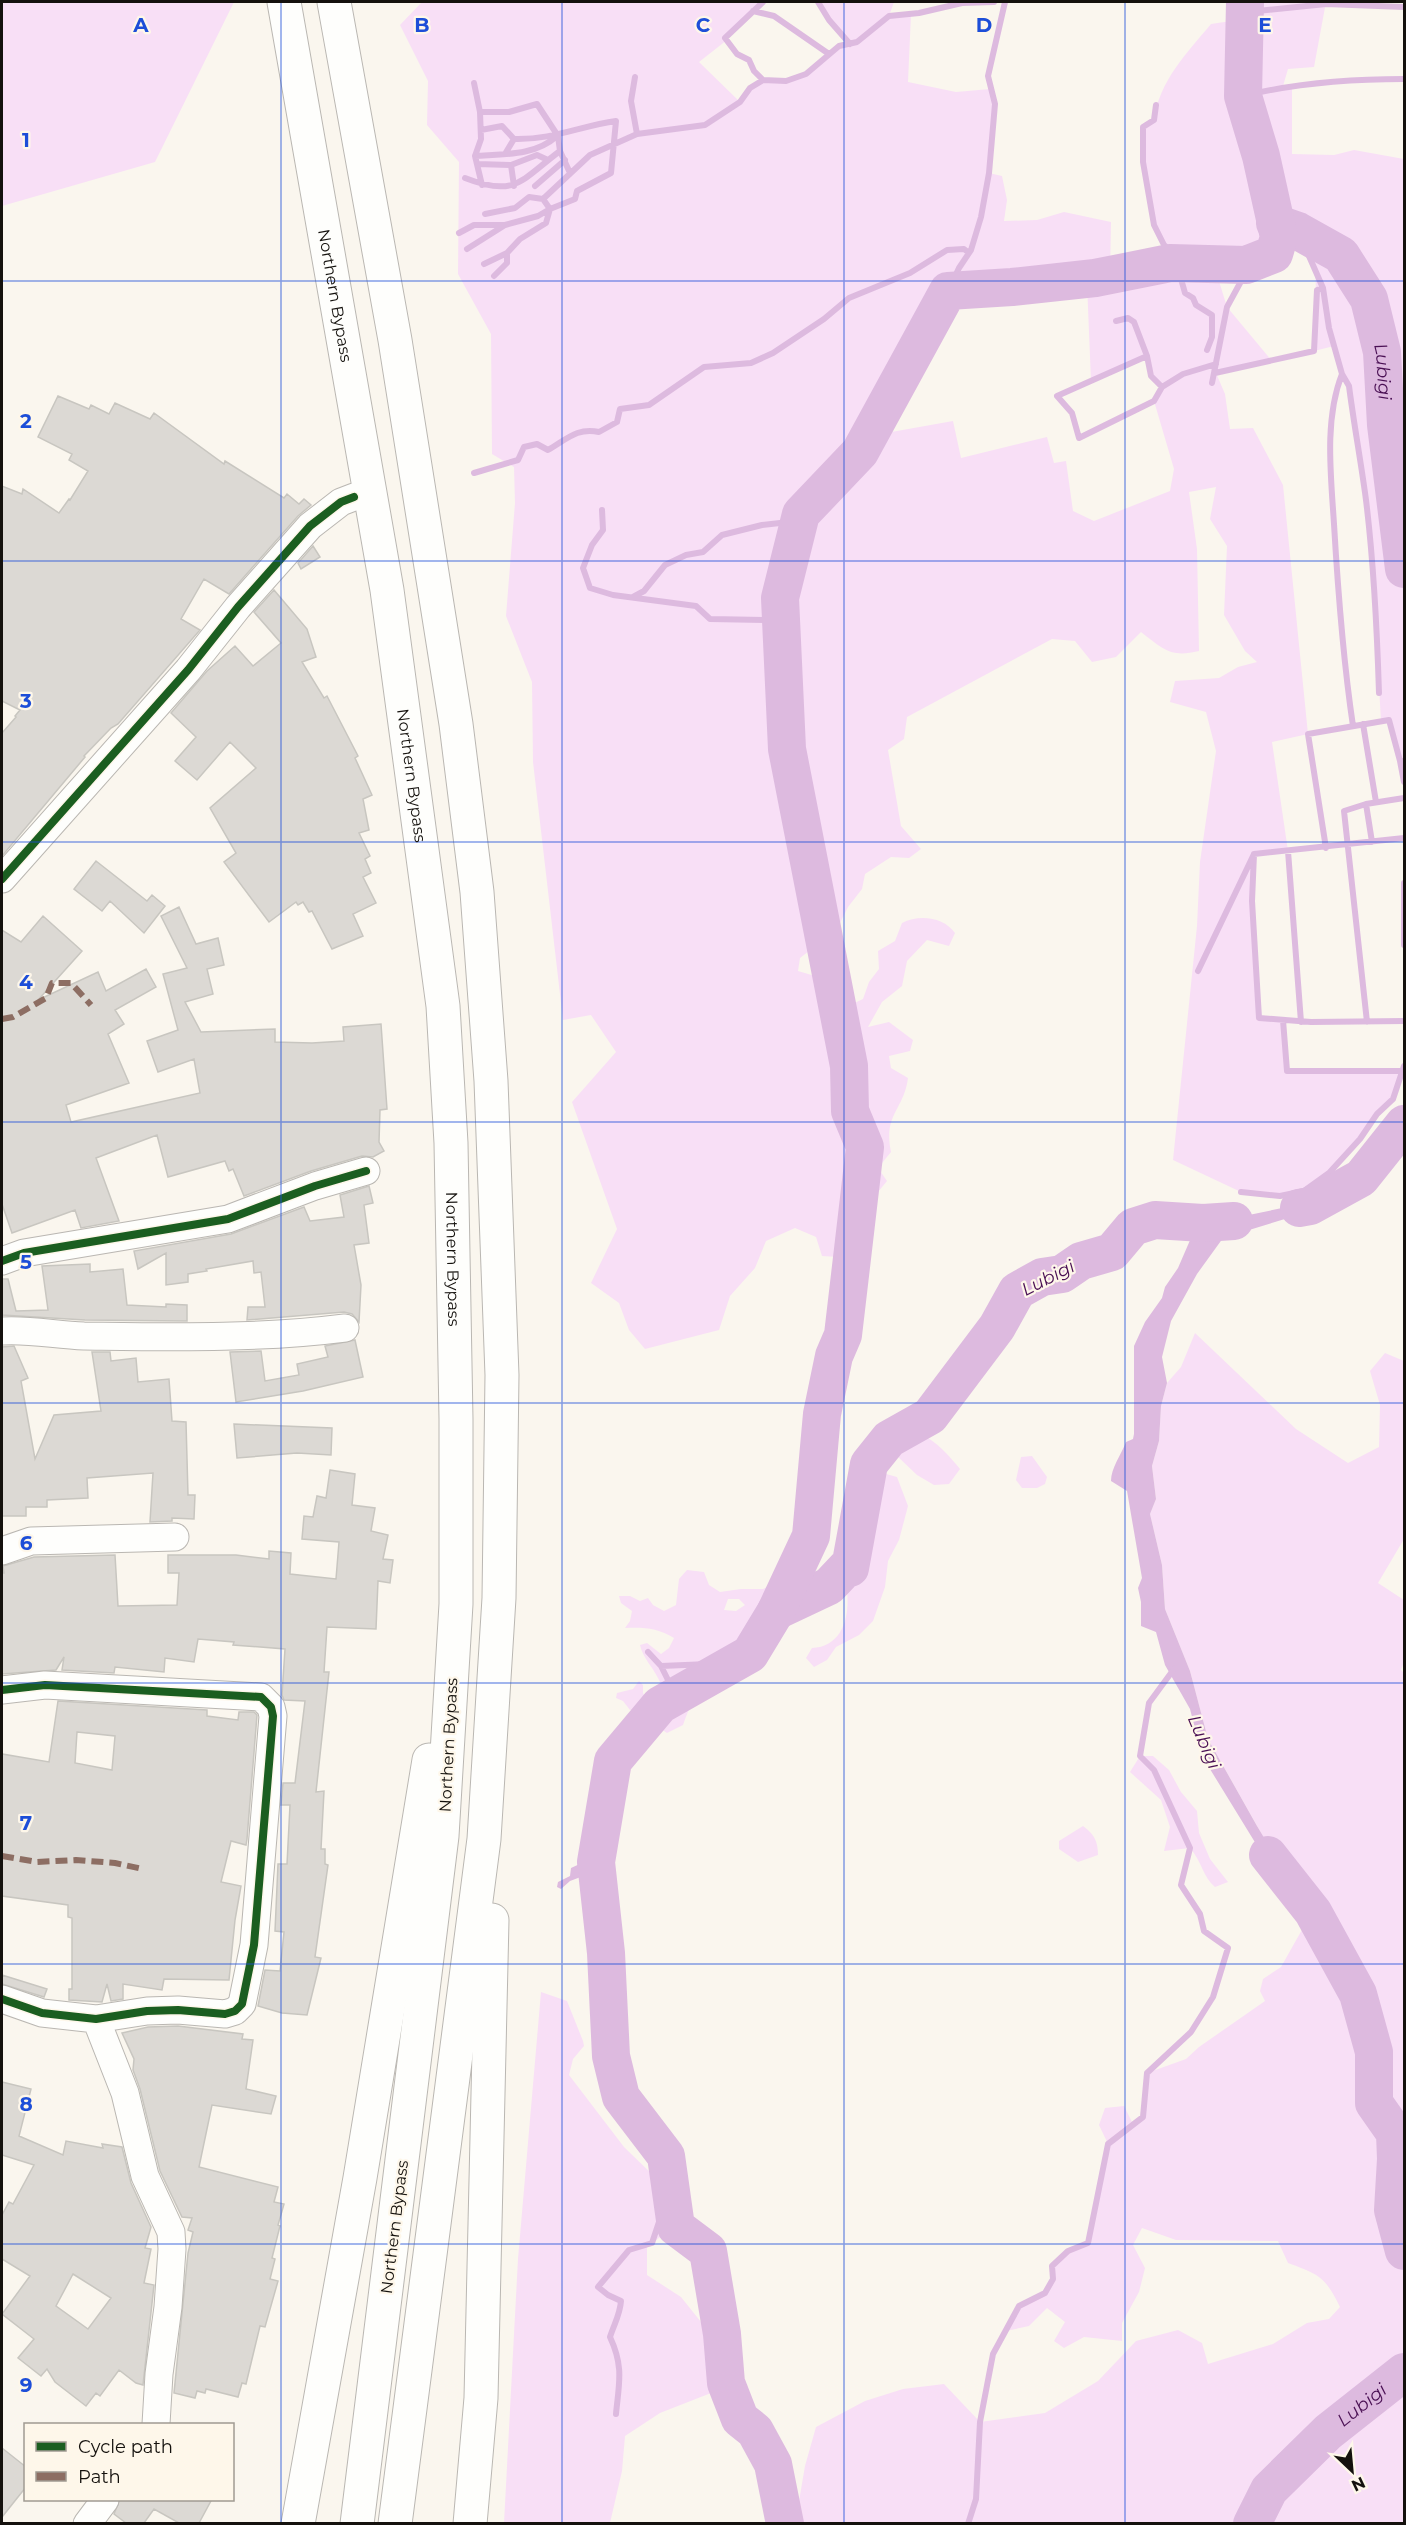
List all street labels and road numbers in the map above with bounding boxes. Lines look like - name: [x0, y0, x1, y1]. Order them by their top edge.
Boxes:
- street label: Northern Bypass: [314, 228, 356, 364]
- street label: Northern Bypass: [393, 707, 430, 844]
- street label: Northern Bypass: [442, 1192, 463, 1327]
- street label: Northern Bypass: [435, 1677, 462, 1813]
- street label: Northern Bypass: [377, 2159, 412, 2295]

